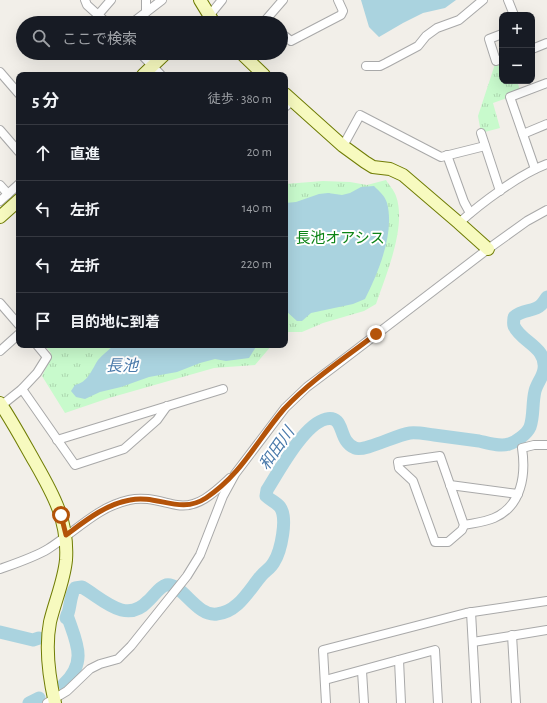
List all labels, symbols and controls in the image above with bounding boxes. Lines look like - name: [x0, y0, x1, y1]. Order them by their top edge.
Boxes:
- map controls: [499, 12, 535, 84]
- button: +: [499, 12, 535, 48]
- search box: [16, 16, 288, 60]
- icon: search: [30, 27, 52, 49]
- text: ここで検索: [62, 32, 137, 47]
- button: −: [499, 48, 535, 84]
- text: 5 分: [32, 92, 59, 109]
- text: 徒歩 · 380 m: [208, 93, 272, 106]
- icon: ahead: [32, 142, 54, 164]
- text: 20 m: [247, 146, 272, 159]
- text: 直進: [70, 147, 100, 162]
- icon: left: [32, 198, 54, 220]
- text: 140 m: [242, 202, 272, 215]
- text: 左折: [70, 203, 100, 218]
- park label: 長池オアシス: [295, 230, 385, 246]
- icon: left: [32, 254, 54, 276]
- text: 220 m: [241, 258, 272, 271]
- text: 左折: [70, 259, 100, 274]
- icon: arrive: [32, 310, 54, 332]
- text: 目的地に到着: [70, 315, 160, 330]
- route end: [367, 325, 385, 343]
- water label: 長池: [106, 357, 140, 374]
- water label: 和田川: [256, 422, 298, 473]
- route start: [52, 506, 70, 524]

